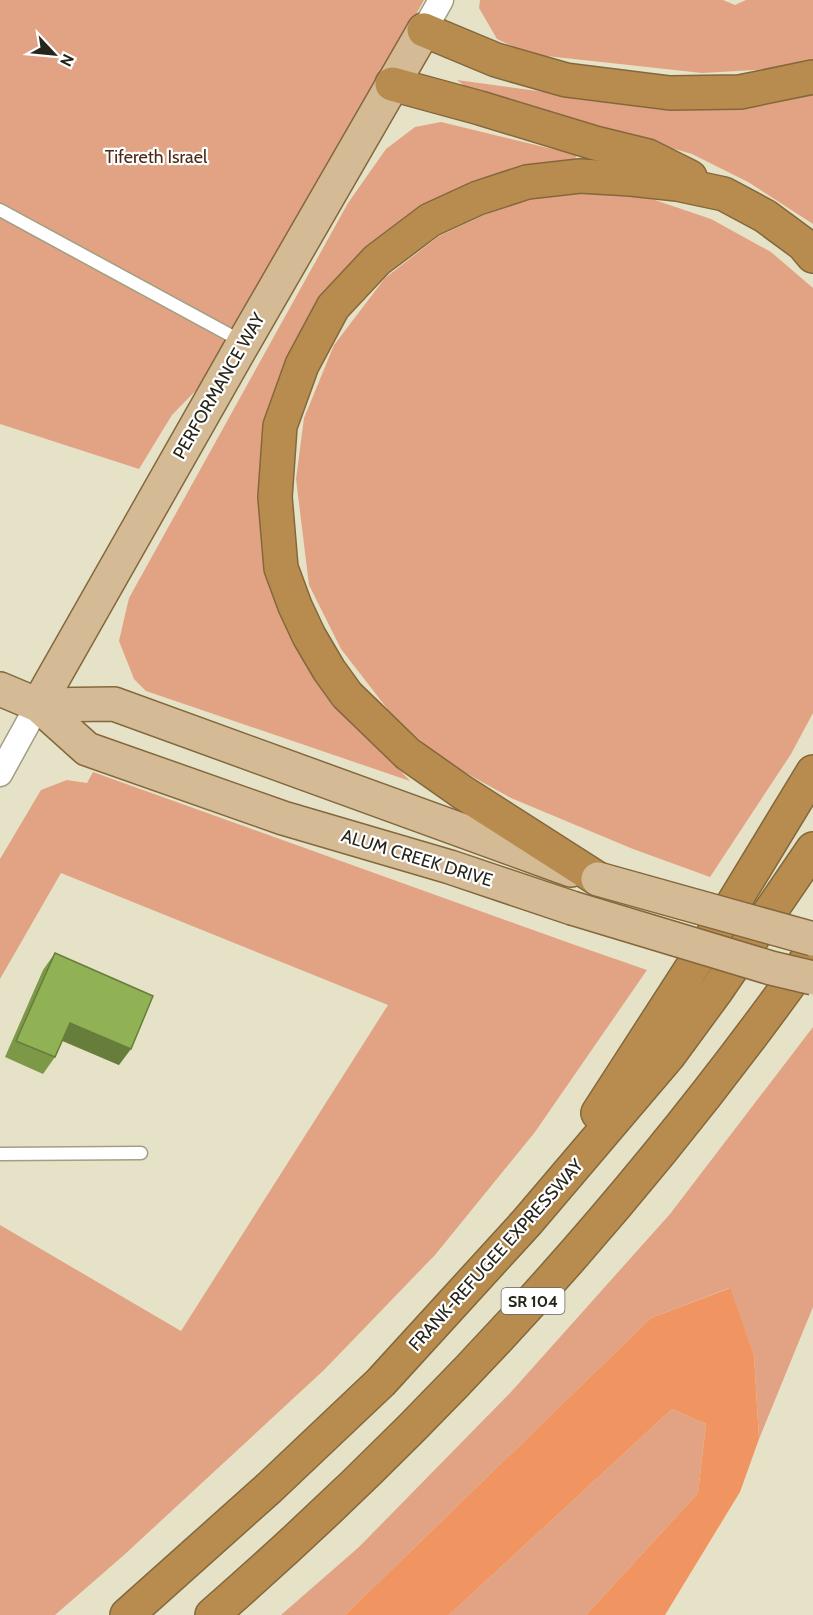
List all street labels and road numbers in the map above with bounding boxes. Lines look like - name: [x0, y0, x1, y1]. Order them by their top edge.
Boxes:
- street label: PERFORMANCE WAY: [168, 308, 270, 463]
- street label: ALUM CREEK DRIVE: [339, 825, 495, 891]
- street label: FRANK-REFUGEE EXPRESSWAY: [404, 1154, 588, 1355]
- road number: SR 104: [502, 1288, 564, 1314]

